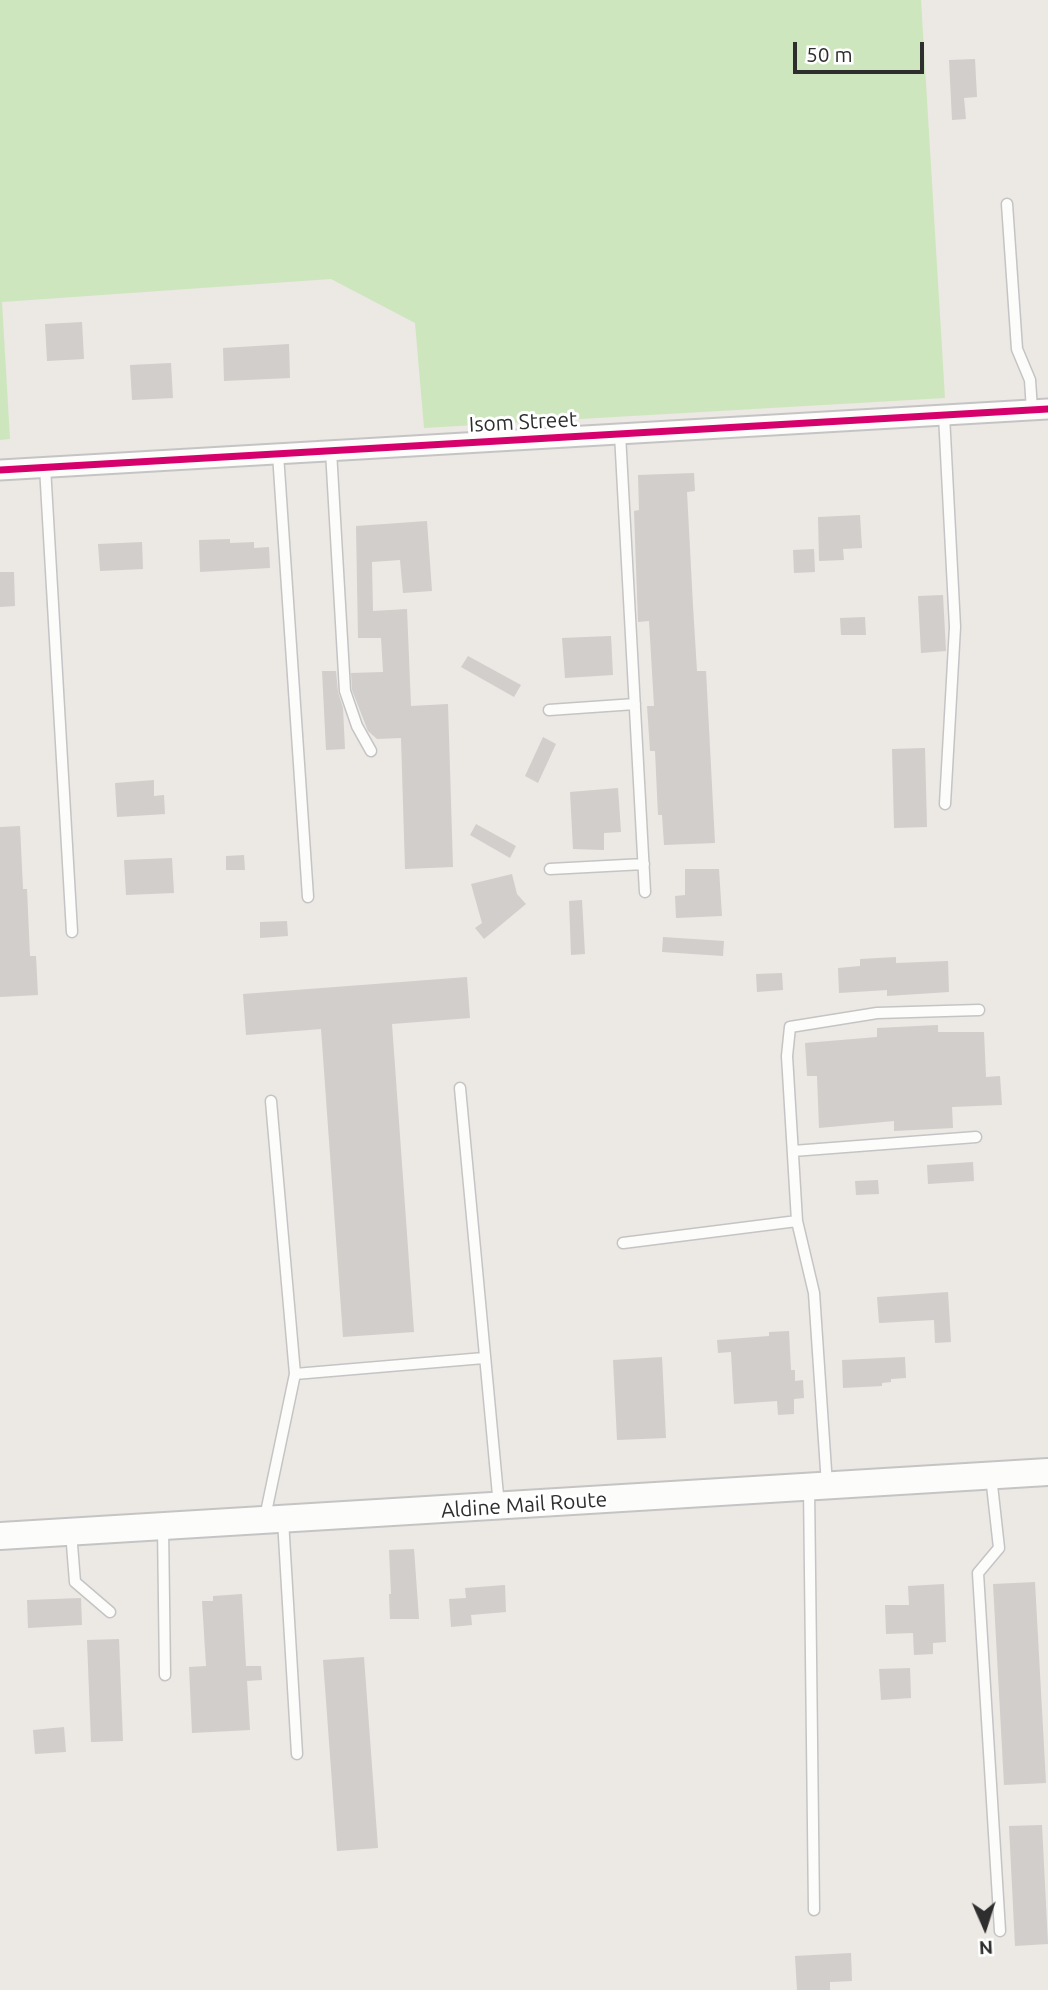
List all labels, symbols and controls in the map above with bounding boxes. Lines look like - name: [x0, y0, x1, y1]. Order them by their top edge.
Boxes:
- scale bar: [796, 28, 927, 72]
- text: 50 m: [806, 42, 853, 66]
- street label: Isom Street: [468, 407, 578, 437]
- street label: Aldine Mail Route: [440, 1487, 608, 1523]
- north arrow: [950, 1892, 1020, 1962]
- text: N: [978, 1937, 994, 1959]

